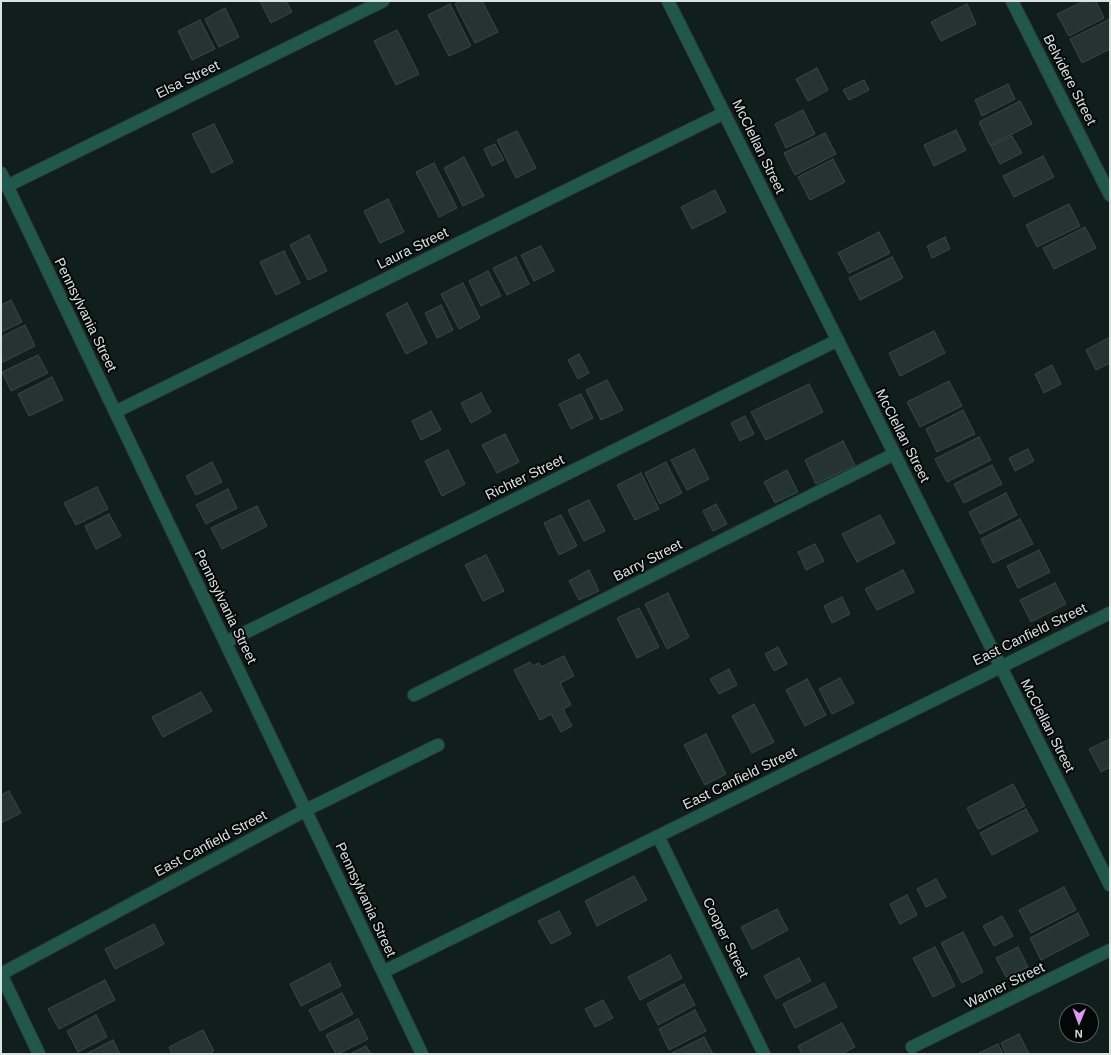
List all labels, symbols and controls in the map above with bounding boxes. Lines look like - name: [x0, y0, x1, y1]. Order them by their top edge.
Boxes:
- street label: Belvidere Street: [1039, 32, 1099, 128]
- street label: Elsa Street: [154, 57, 222, 103]
- street label: McClellan Street: [728, 97, 788, 197]
- street label: Laura Street: [375, 225, 451, 273]
- street label: Pennsylvania Street: [50, 255, 120, 375]
- street label: McClellan Street: [871, 386, 933, 486]
- street label: Richter Street: [483, 452, 567, 504]
- street label: Barry Street: [611, 537, 685, 585]
- street label: Pennsylvania Street: [190, 547, 260, 667]
- street label: East Canfield Street: [970, 600, 1090, 670]
- street label: McClellan Street: [1016, 676, 1078, 776]
- street label: East Canfield Street: [680, 744, 800, 814]
- street label: East Canfield Street: [152, 807, 270, 881]
- street label: Pennsylvania Street: [331, 840, 399, 960]
- street label: Cooper Street: [698, 895, 752, 981]
- street label: Warner Street: [962, 959, 1048, 1013]
- north arrow: [1059, 1003, 1099, 1043]
- text: N: [1075, 1028, 1083, 1040]

